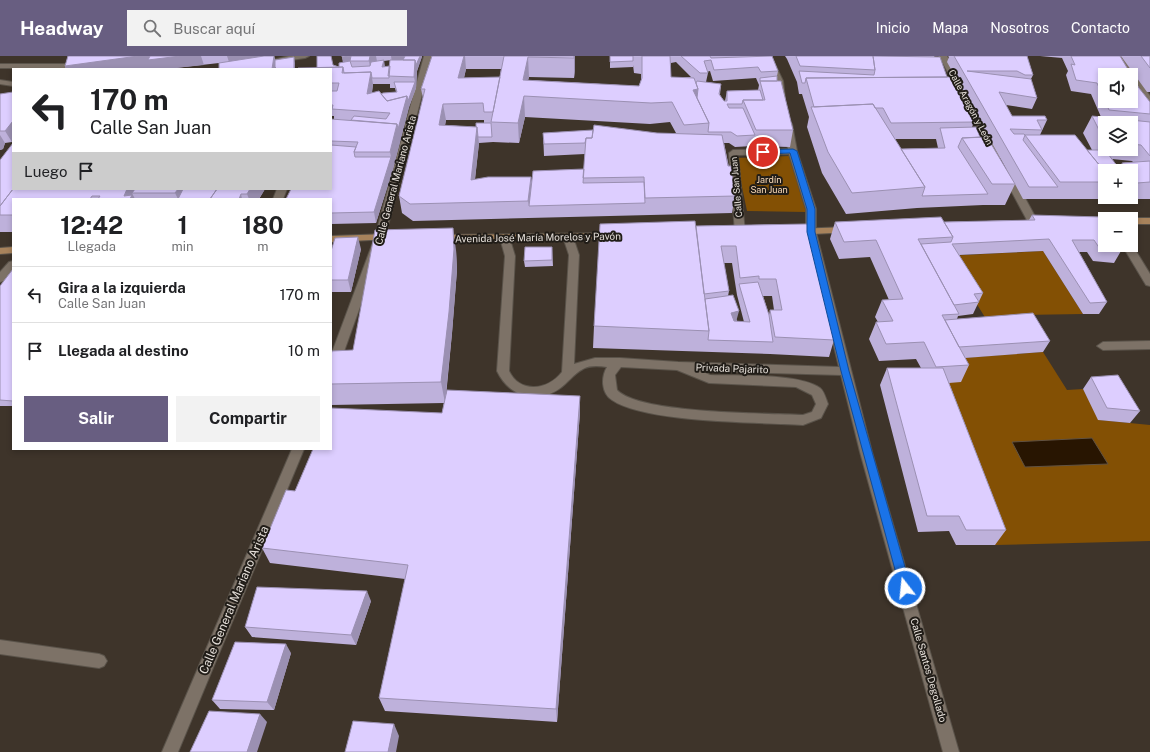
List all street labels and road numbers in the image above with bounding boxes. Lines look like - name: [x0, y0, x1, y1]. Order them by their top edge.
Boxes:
- street label: Calle Aragón y León: [947, 68, 995, 146]
- street label: Calle General Mariano Arista: [372, 114, 418, 246]
- street label: Calle San Juan: [728, 156, 744, 218]
- street label: Avenida José María Morelos y Pavón: [455, 230, 621, 244]
- street label: Privada Pajarito: [695, 361, 769, 375]
- street label: Calle General Mariano Arista: [196, 524, 272, 676]
- street label: Calle Santos Degollado: [908, 616, 950, 724]

